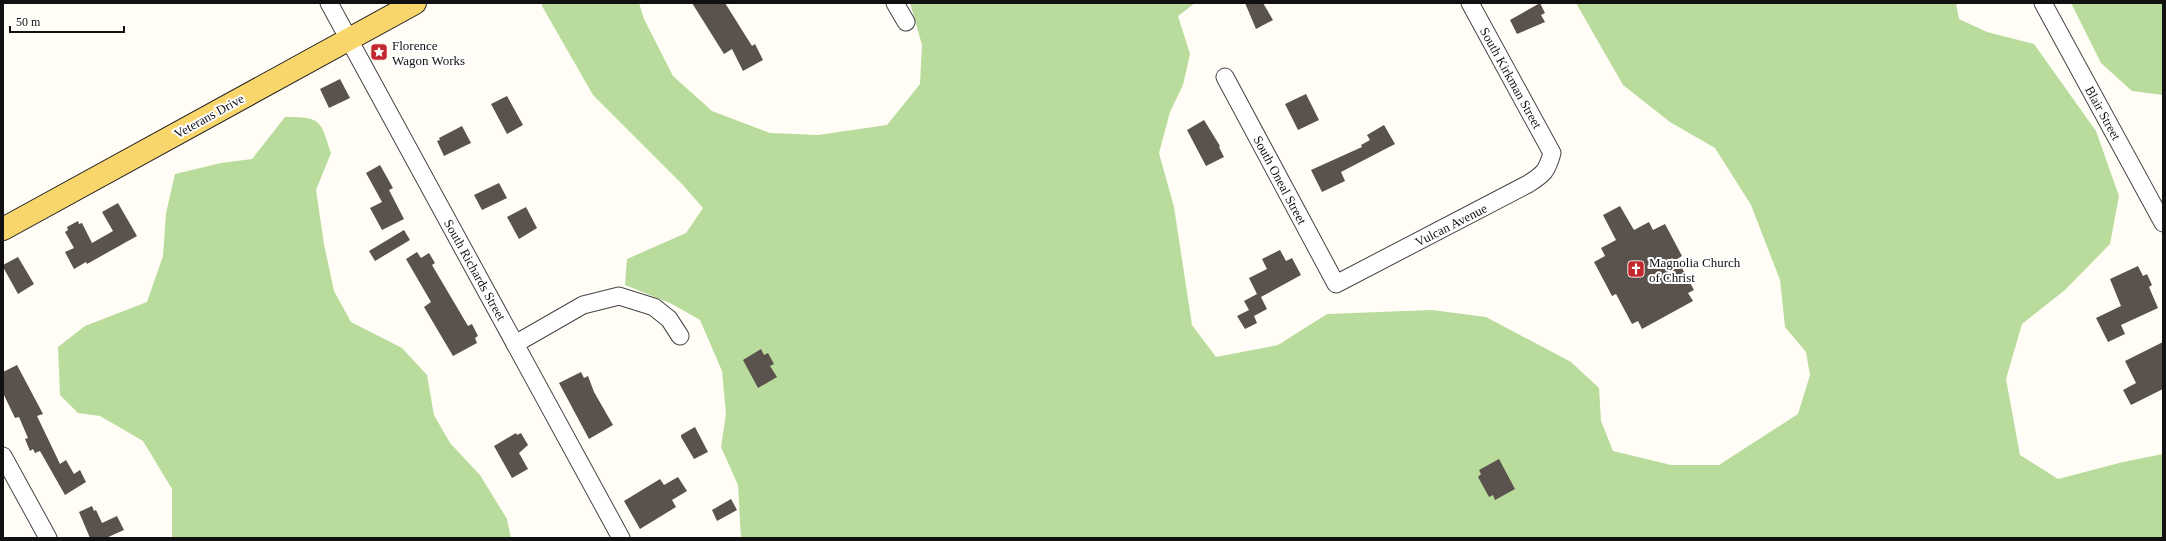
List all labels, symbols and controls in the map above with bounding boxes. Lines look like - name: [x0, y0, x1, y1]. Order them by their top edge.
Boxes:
- scale bar: [10, 8, 124, 34]
- text: 50 m: [16, 15, 41, 29]
- street label: South Kirkman Street: [1477, 25, 1545, 132]
- place label: Florence Wagon Works: [392, 38, 465, 68]
- place icon: Florence Wagon Works: [369, 42, 389, 62]
- street label: Blair Street: [2082, 83, 2124, 143]
- street label: Veterans Drive: [171, 91, 247, 141]
- street label: South Oneal Street: [1250, 133, 1310, 227]
- street label: Vulcan Avenue: [1413, 200, 1490, 250]
- street label: South Richards Street: [441, 217, 509, 324]
- place label: Magnolia Church of Christ: [1649, 255, 1741, 285]
- church icon: Magnolia Church of Christ: [1626, 259, 1646, 279]

